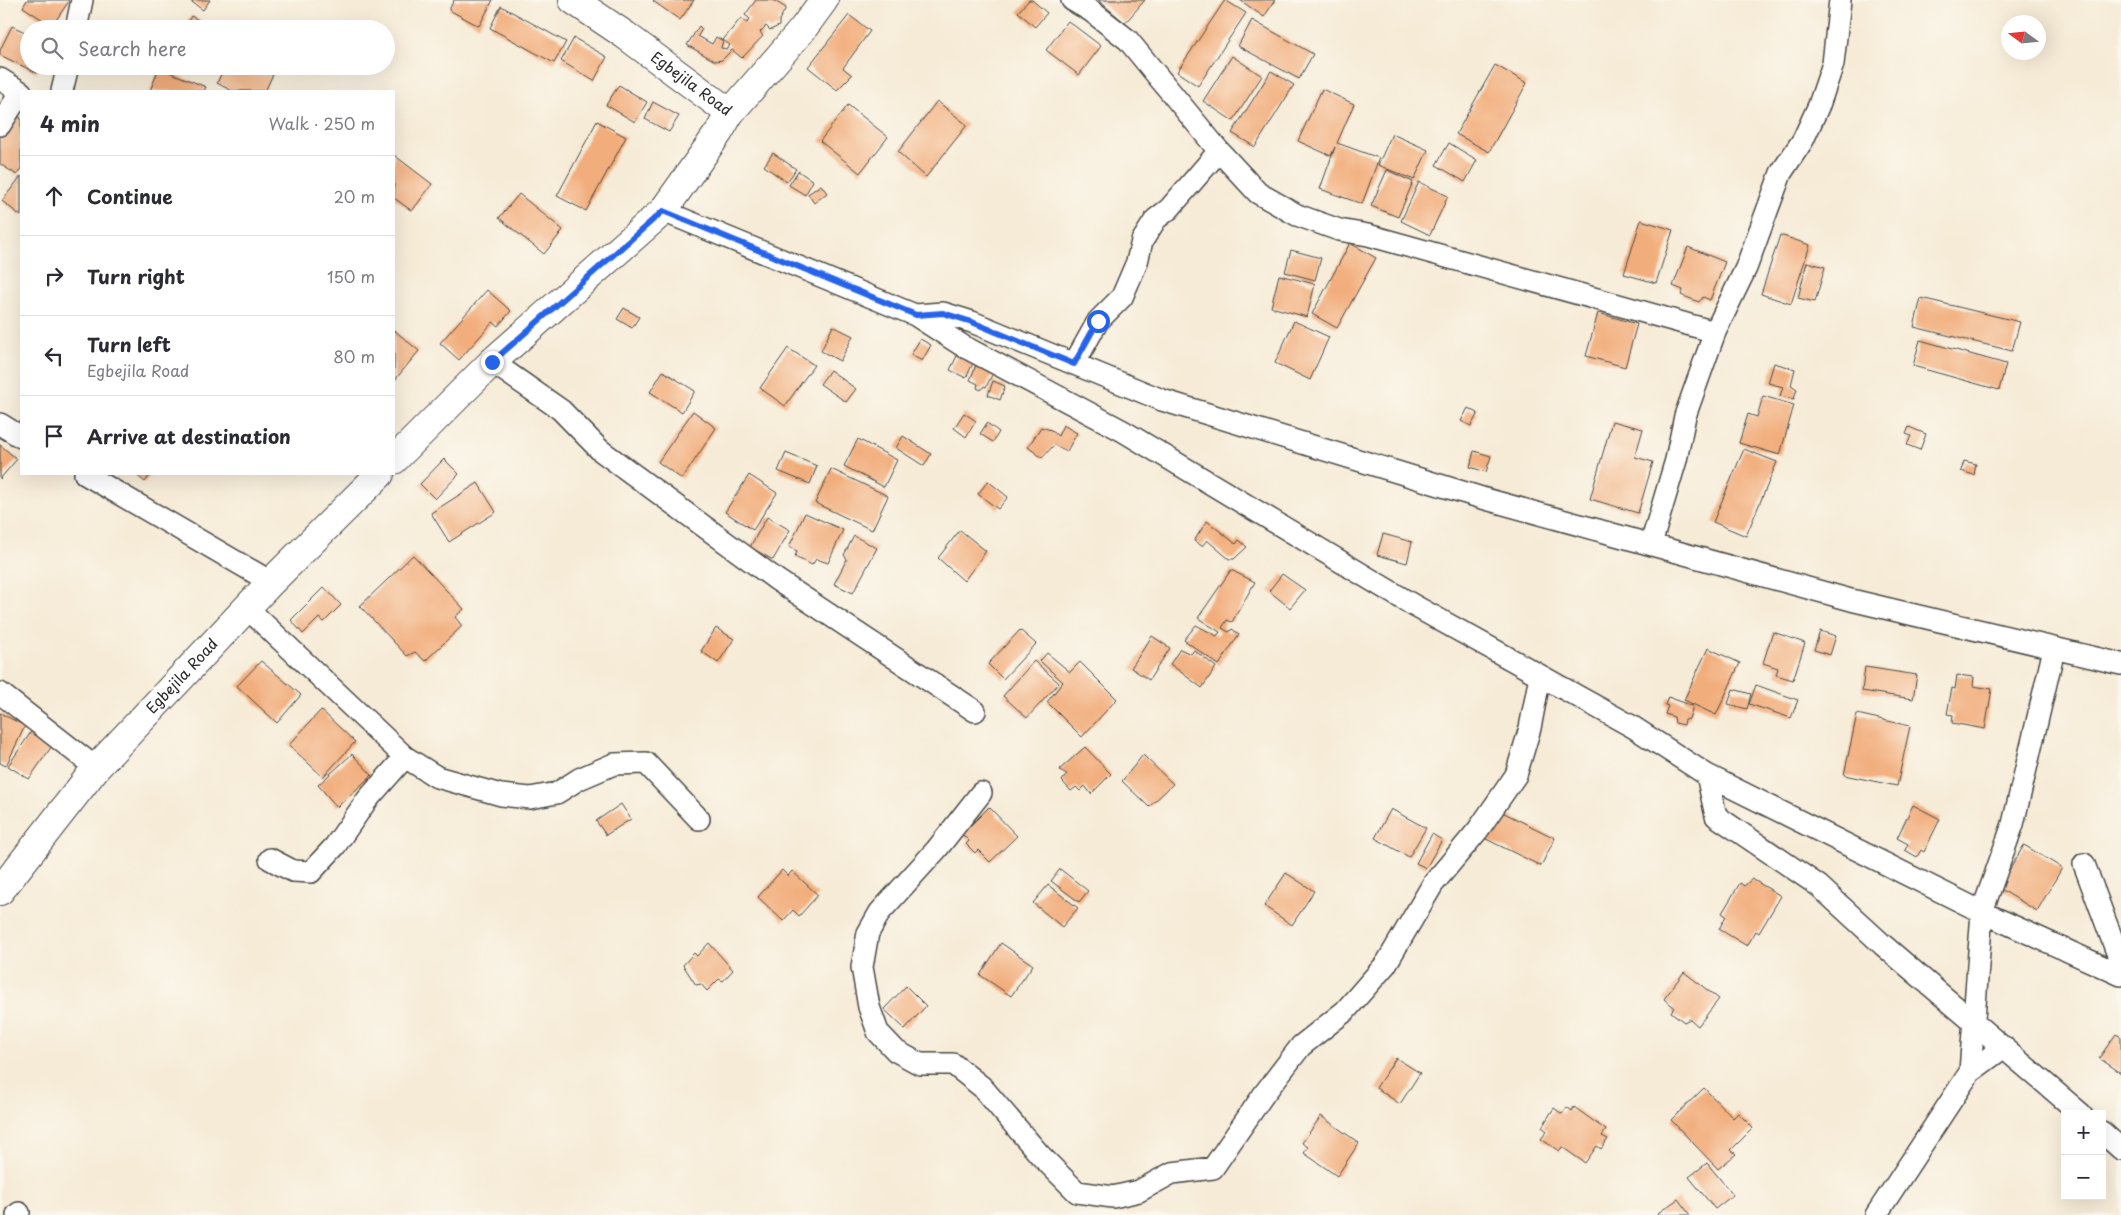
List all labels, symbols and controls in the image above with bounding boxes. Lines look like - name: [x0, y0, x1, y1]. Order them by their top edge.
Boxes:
- north arrow: [2001, 15, 2046, 60]
- search box: [20, 20, 395, 75]
- icon: search: [38, 34, 66, 62]
- text: Search here: [78, 34, 187, 62]
- street label: Egbejila Road: [647, 45, 737, 121]
- text: 4 min: [40, 107, 100, 139]
- text: Walk · 250 m: [269, 111, 375, 135]
- icon: ahead: [40, 182, 68, 210]
- text: Continue: [87, 182, 173, 210]
- text: 20 m: [334, 184, 375, 208]
- icon: right: [40, 262, 68, 290]
- text: Turn right: [87, 262, 185, 290]
- text: 150 m: [327, 264, 375, 288]
- route start: [1087, 310, 1110, 333]
- text: Turn left: [87, 330, 171, 358]
- icon: left: [40, 342, 68, 370]
- text: 80 m: [333, 344, 375, 368]
- route end: [481, 351, 504, 374]
- text: Egbejila Road: [87, 358, 189, 382]
- icon: arrive: [40, 422, 68, 450]
- text: Arrive at destination: [87, 422, 291, 450]
- street label: Egbejila Road: [140, 632, 223, 718]
- map controls: [2061, 1110, 2106, 1200]
- button: +: [2061, 1110, 2106, 1155]
- button: −: [2061, 1155, 2106, 1200]

